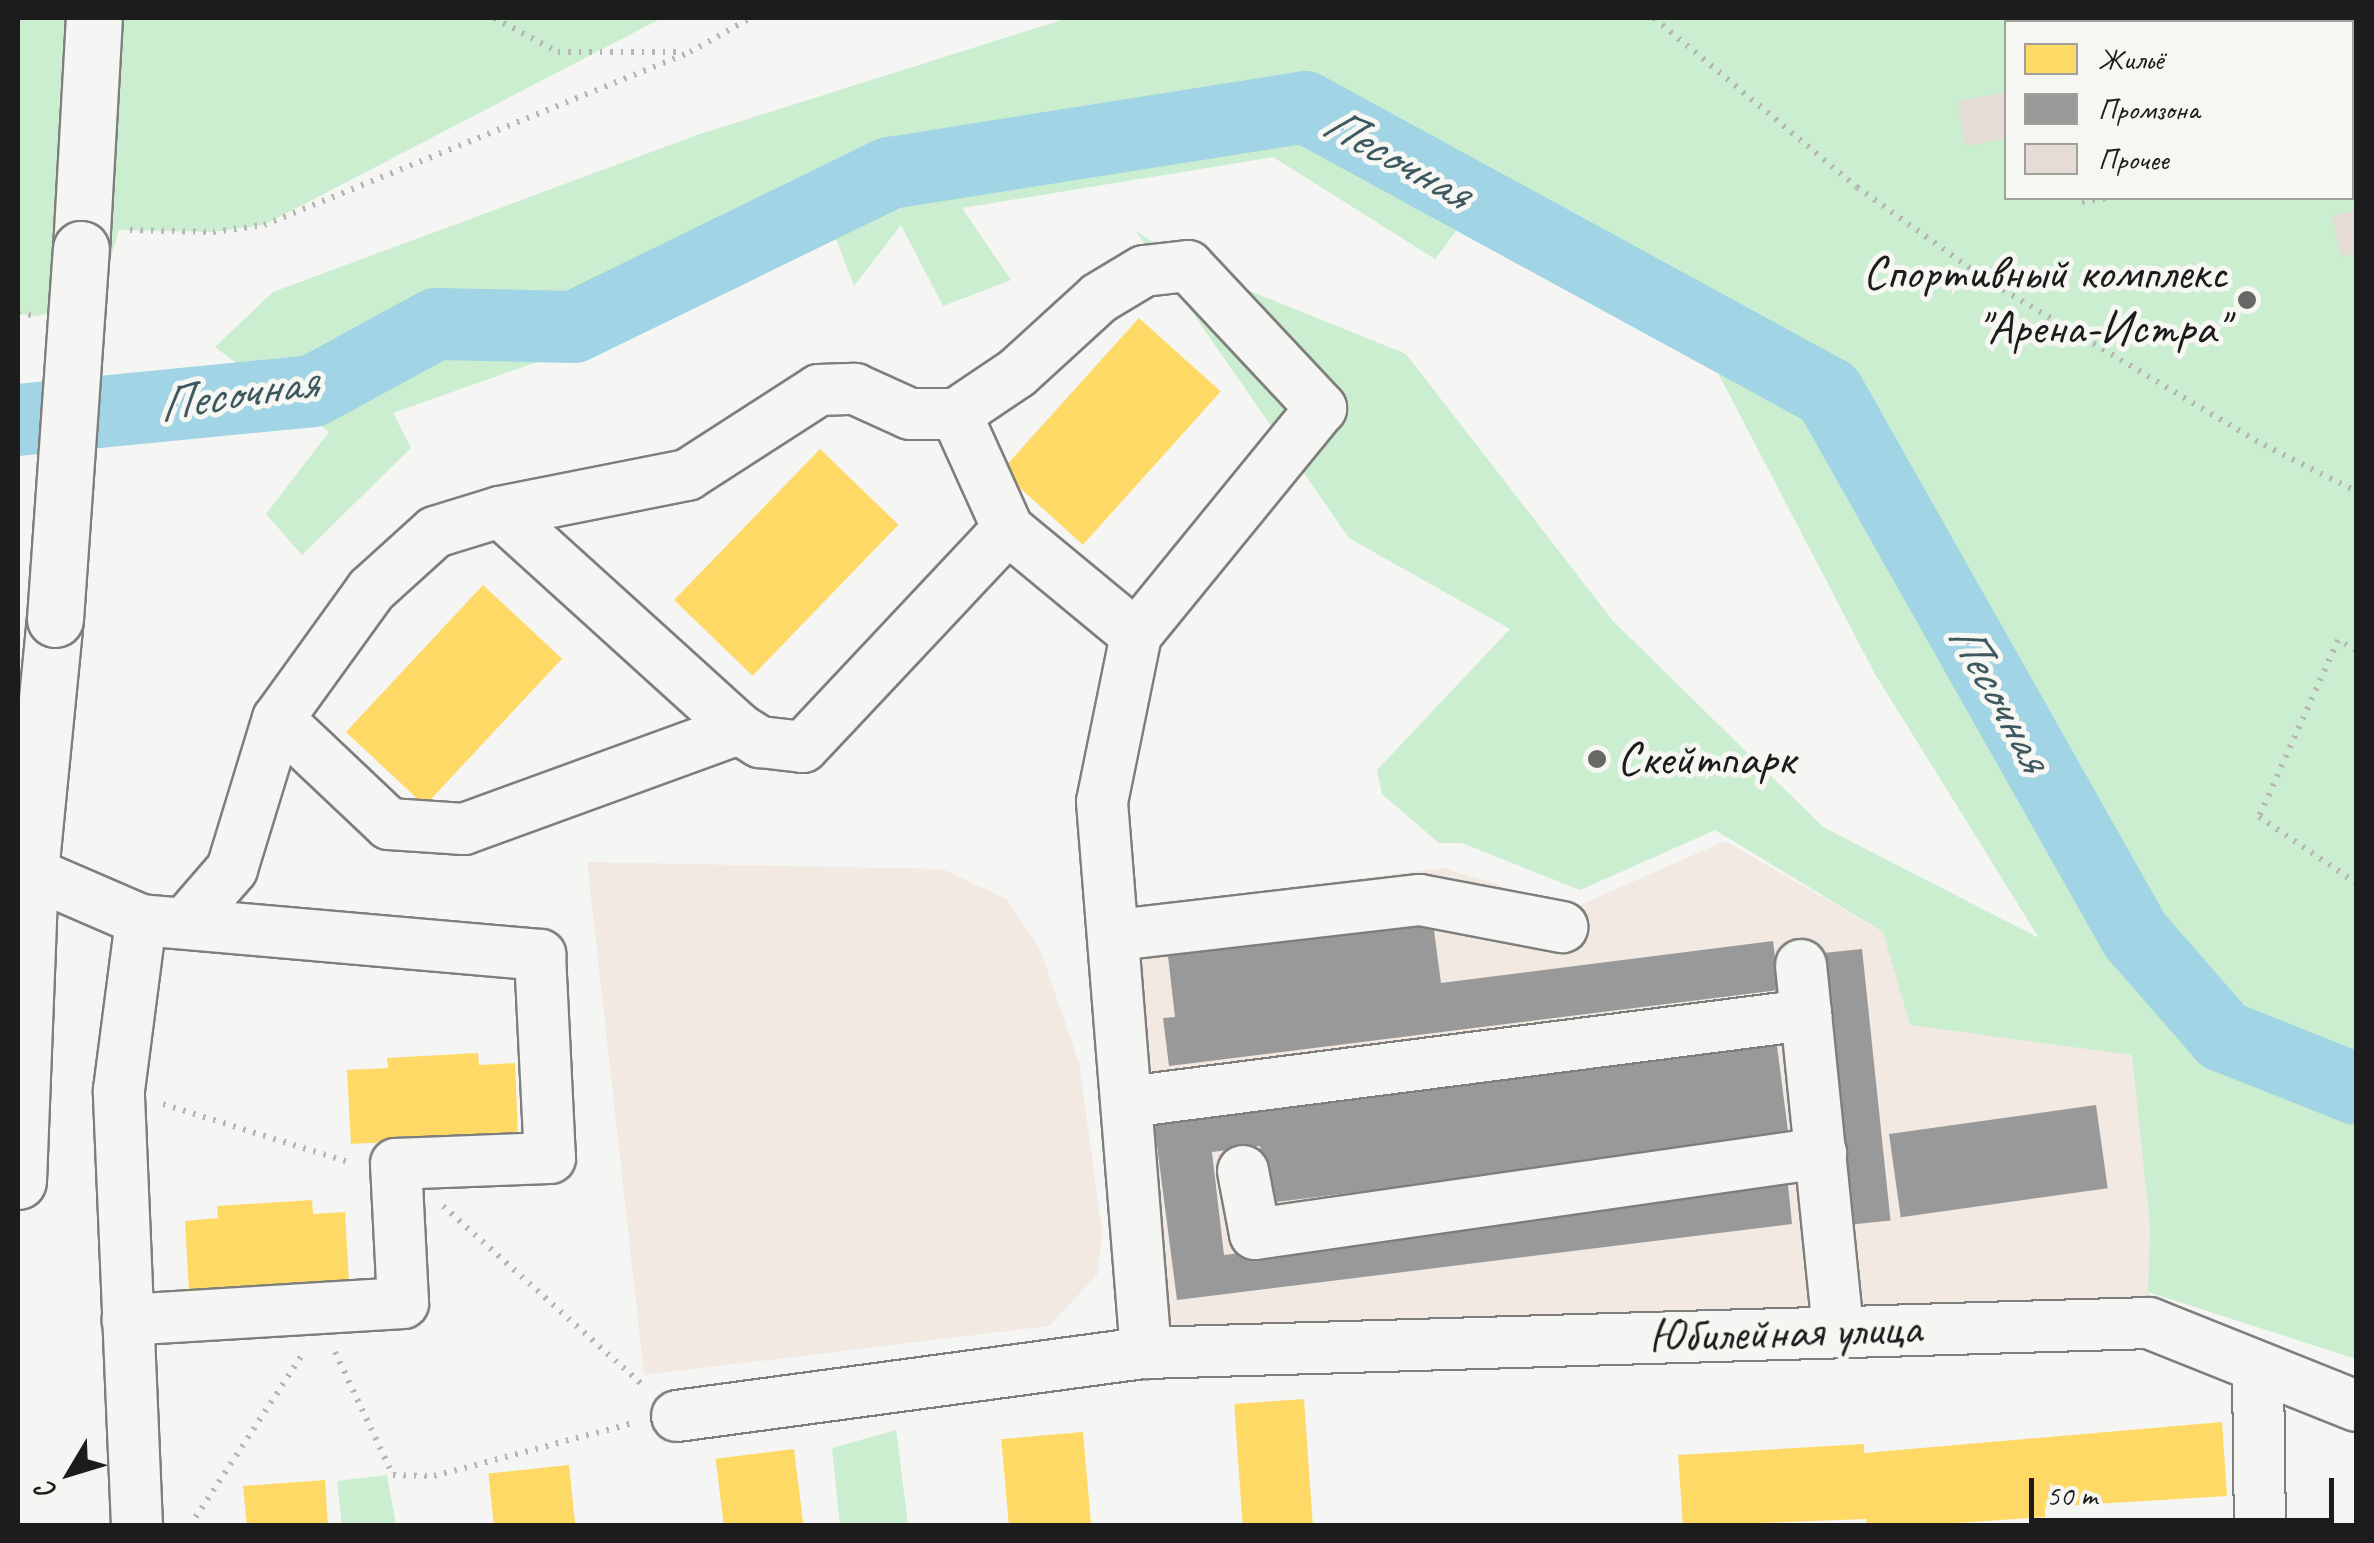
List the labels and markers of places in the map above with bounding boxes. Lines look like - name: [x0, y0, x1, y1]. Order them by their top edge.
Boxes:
- place label: Спортивный комплекс "Арена-Истра": [1863, 243, 2227, 356]
- marker: Спортивный комплекс "Арена-Истра": [2236, 289, 2258, 311]
- place label: Скейтпарк: [1617, 730, 1795, 788]
- marker: Скейтпарк: [1586, 748, 1608, 770]

